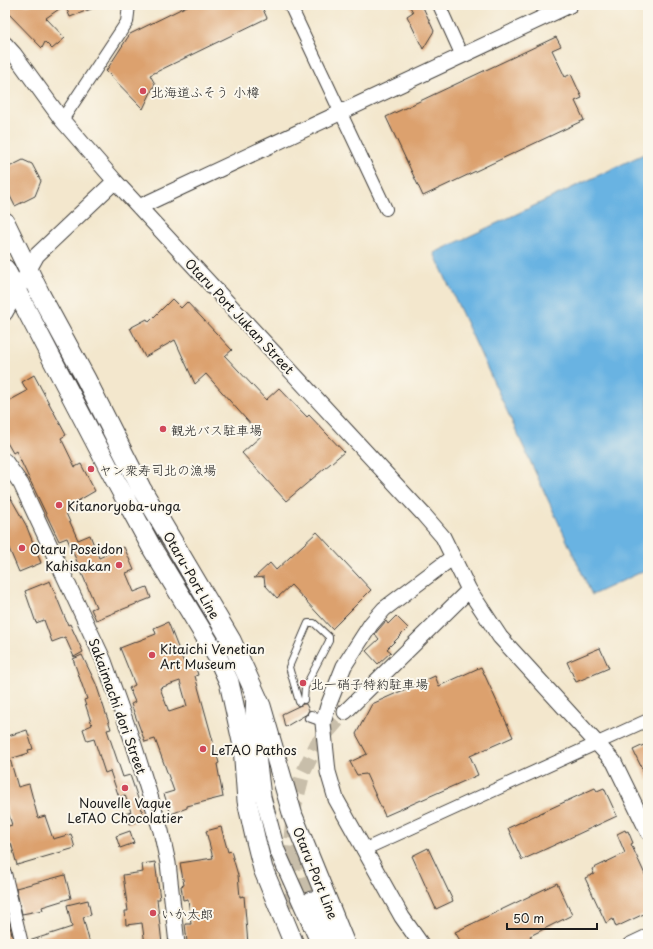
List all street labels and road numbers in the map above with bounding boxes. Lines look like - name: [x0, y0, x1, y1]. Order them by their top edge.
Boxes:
- street label: Otaru Port Jukan Street: [181, 254, 299, 378]
- street label: Otaru-Port Line: [159, 528, 225, 622]
- street label: Sakaimachi dori Street: [85, 635, 151, 777]
- street label: Otaru-Port Line: [289, 824, 343, 922]

